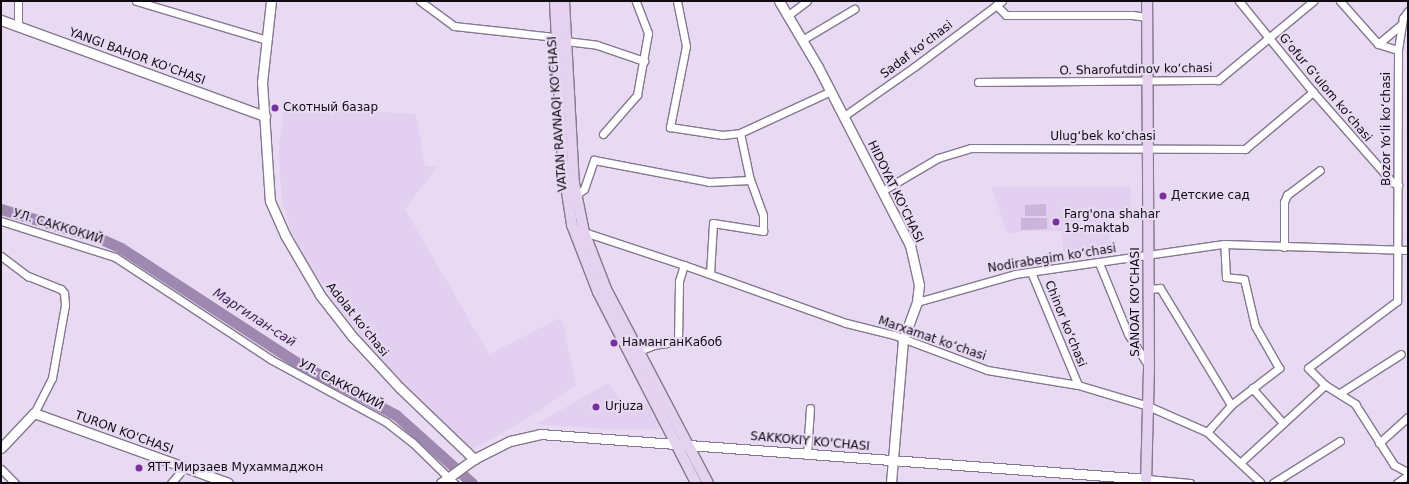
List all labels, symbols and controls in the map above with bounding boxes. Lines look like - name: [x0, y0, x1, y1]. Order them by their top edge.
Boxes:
- street label: Sadaf koʻchasi: [878, 18, 956, 82]
- street label: YANGI BAHOR KO'CHASI: [67, 26, 207, 88]
- street label: Gʻofur Gʻulom koʻchasi: [1276, 31, 1374, 145]
- street label: VATAN RAVNAQI KO'CHASI: [545, 36, 571, 192]
- street label: O. Sharofutdinov koʻchasi: [1059, 61, 1213, 79]
- street label: Bozor Yoʻli koʻchasi: [1380, 72, 1394, 186]
- place label: Скотный базар: [283, 101, 378, 115]
- marker: Скотный базар: [270, 103, 280, 113]
- street label: Ulugʻbek koʻchasi: [1050, 130, 1156, 144]
- street label: HIDOYAT KO'CHASI: [864, 138, 926, 246]
- place label: Детские сад: [1171, 189, 1250, 203]
- marker: Детские сад: [1158, 191, 1168, 201]
- street label: УЛ. САККОКИЙ: [11, 206, 105, 248]
- place label: Farg'ona shahar 19-maktab: [1064, 208, 1160, 236]
- marker: Farg'ona shahar 19-maktab: [1051, 217, 1061, 227]
- street label: Nodirabegim koʻchasi: [987, 242, 1117, 276]
- street label: SANOAT KO'CHASI: [1129, 247, 1143, 357]
- street label: Chinor koʻchasi: [1041, 279, 1089, 369]
- street label: Adolat koʻchasi: [323, 280, 391, 360]
- water label: Маргилан-сай: [210, 285, 298, 351]
- street label: Marxamat koʻchasi: [876, 314, 988, 364]
- place label: НаманганКабоб: [622, 336, 722, 350]
- marker: НаманганКабоб: [609, 338, 619, 348]
- street label: УЛ. САККОКИЙ: [296, 357, 386, 413]
- place label: Urjuza: [605, 400, 643, 414]
- marker: Urjuza: [590, 401, 602, 413]
- street label: TURON KO'CHASI: [73, 409, 175, 457]
- street label: SAKKOKIY KO'CHASI: [750, 430, 870, 454]
- place label: ЯТТ Мирзаев Мухаммаджон: [147, 461, 323, 475]
- marker: ЯТТ Мирзаев Мухаммаджон: [134, 463, 144, 473]

